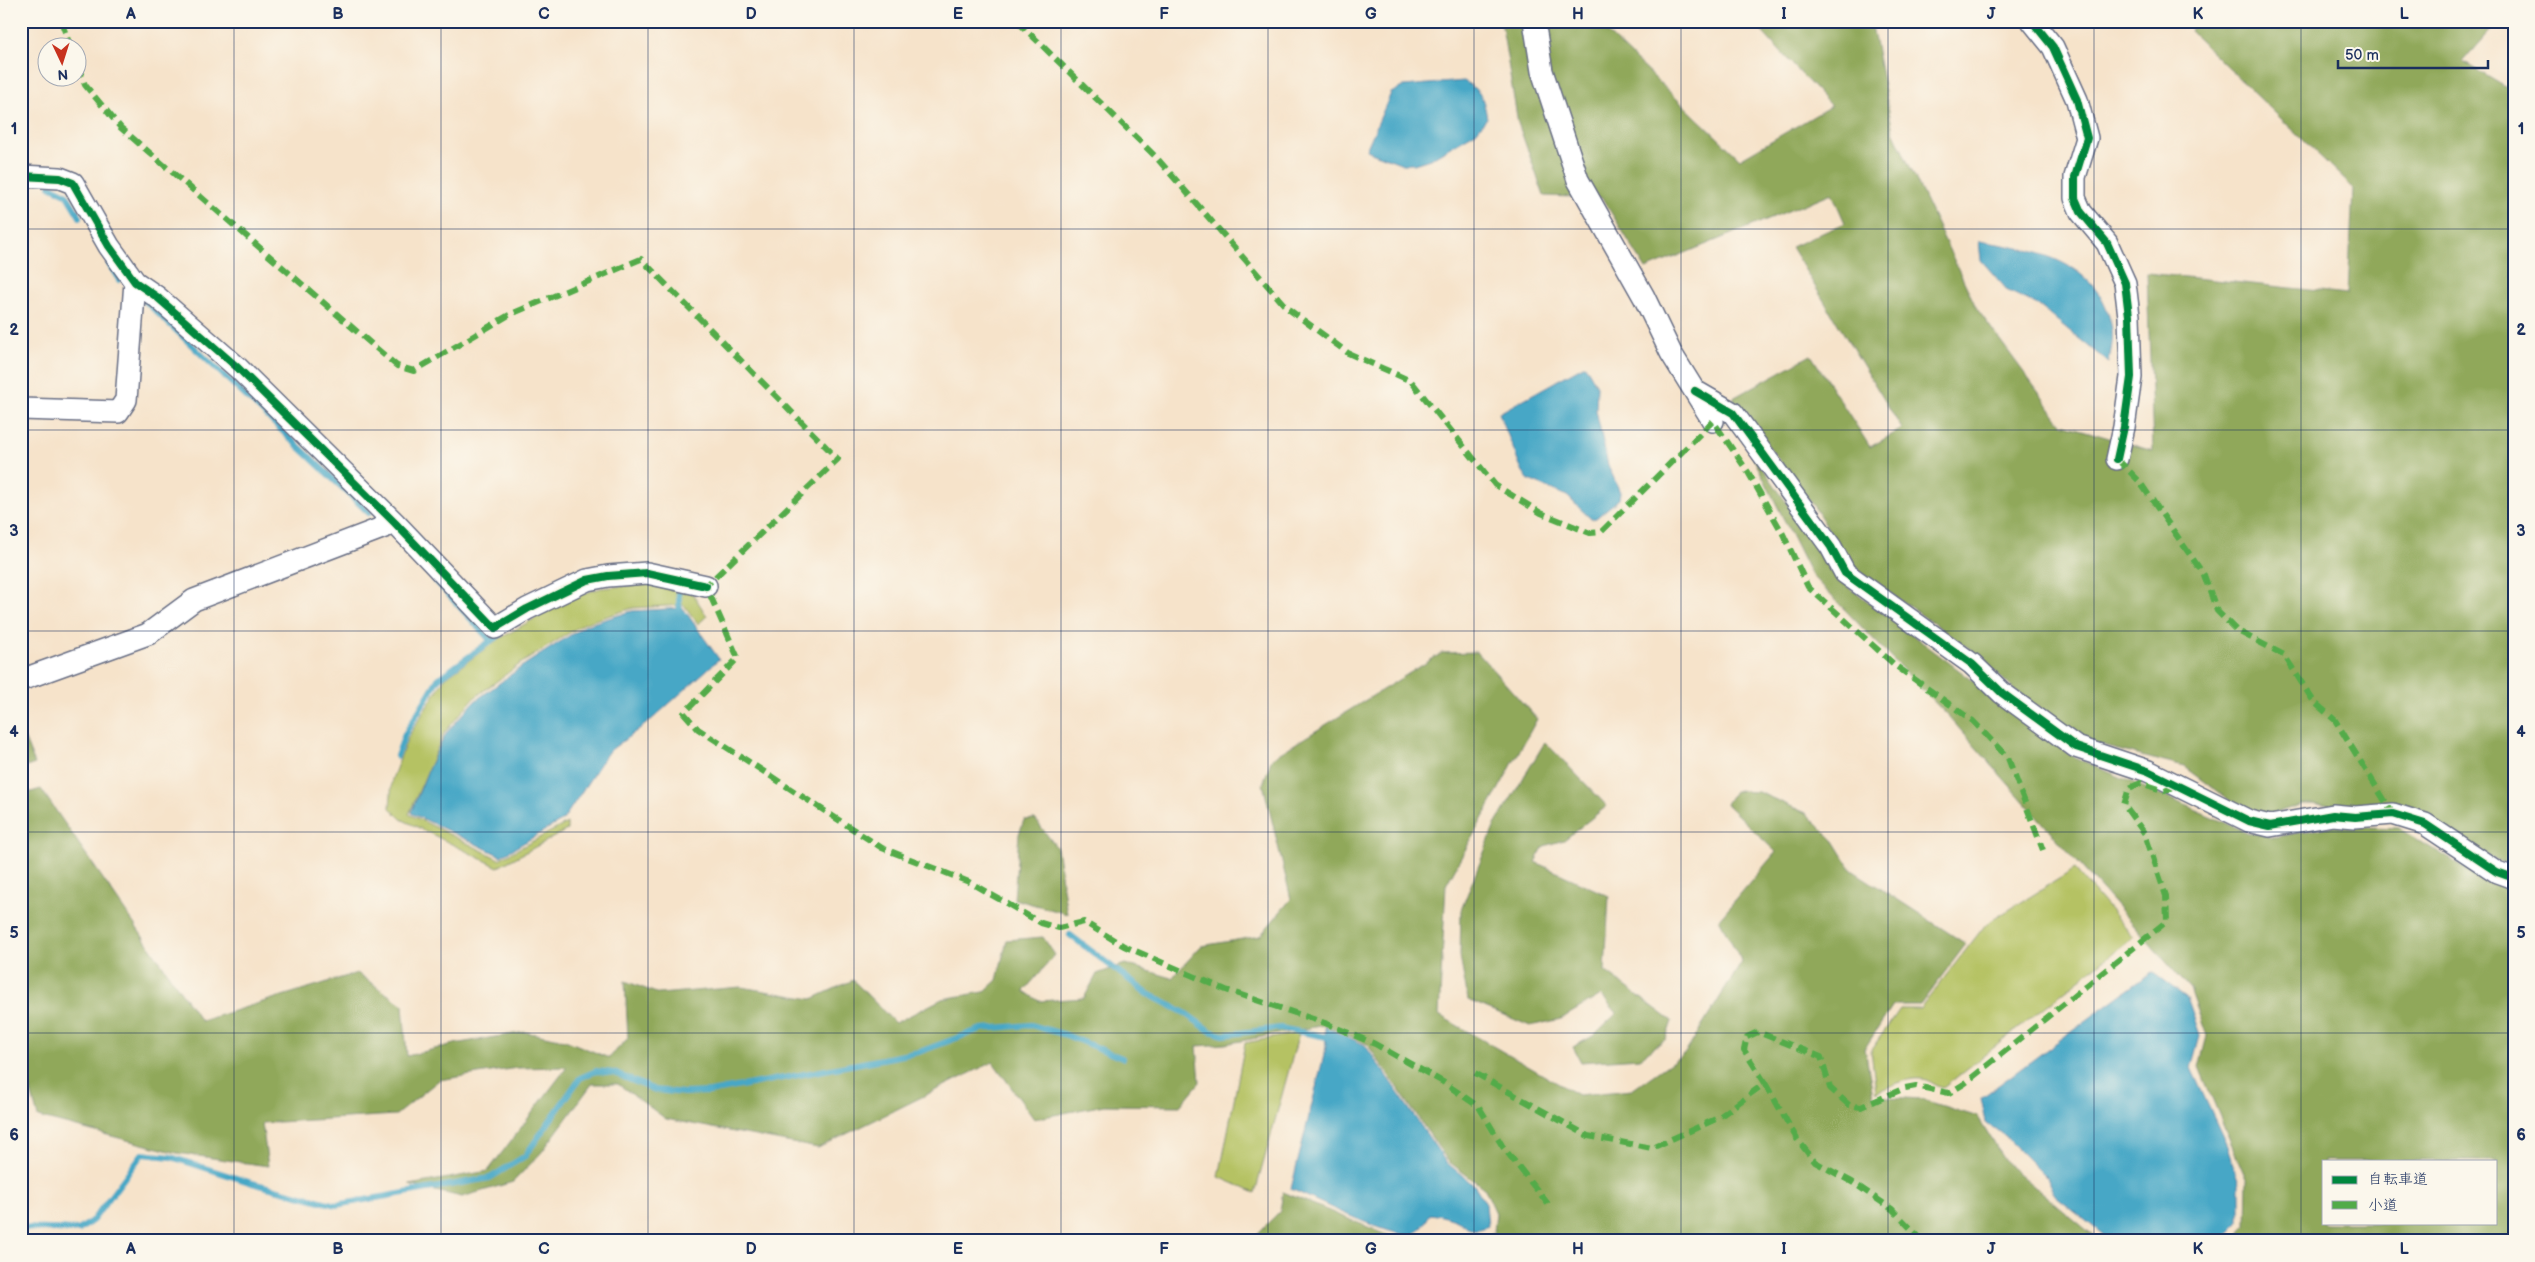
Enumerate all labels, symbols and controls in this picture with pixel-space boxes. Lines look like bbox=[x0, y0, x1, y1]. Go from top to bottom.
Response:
text: A bbox=[125, 5, 136, 24]
text: B bbox=[332, 5, 344, 24]
text: C bbox=[538, 5, 550, 24]
text: D bbox=[745, 5, 757, 24]
text: E bbox=[953, 5, 963, 24]
text: F bbox=[1159, 5, 1169, 24]
text: G bbox=[1365, 5, 1377, 24]
text: H bbox=[1572, 5, 1584, 24]
text: I bbox=[1781, 5, 1787, 24]
text: J bbox=[1987, 5, 1996, 24]
text: K bbox=[2193, 5, 2204, 24]
text: L bbox=[2399, 5, 2409, 24]
north arrow bbox=[38, 38, 88, 88]
scale bar bbox=[2338, 38, 2488, 70]
text: 50 m bbox=[2345, 46, 2379, 65]
text: N bbox=[57, 66, 69, 83]
text: 1 bbox=[11, 120, 17, 139]
text: 1 bbox=[2518, 120, 2524, 139]
text: 2 bbox=[9, 321, 19, 340]
text: 2 bbox=[2516, 321, 2526, 340]
text: 3 bbox=[9, 522, 19, 541]
text: 3 bbox=[2516, 522, 2526, 541]
text: 4 bbox=[9, 723, 19, 742]
text: 4 bbox=[2516, 723, 2526, 742]
text: 5 bbox=[9, 924, 19, 943]
text: 5 bbox=[2516, 924, 2526, 943]
text: 6 bbox=[9, 1126, 19, 1145]
text: 6 bbox=[2516, 1126, 2526, 1145]
legend bbox=[2322, 1160, 2498, 1224]
text: 自転車道 bbox=[2368, 1170, 2428, 1189]
text: 小道 bbox=[2368, 1196, 2398, 1215]
text: A bbox=[125, 1240, 136, 1259]
text: B bbox=[332, 1240, 344, 1259]
text: C bbox=[538, 1240, 550, 1259]
text: D bbox=[745, 1240, 757, 1259]
text: E bbox=[953, 1240, 963, 1259]
text: F bbox=[1159, 1240, 1169, 1259]
text: G bbox=[1365, 1240, 1377, 1259]
text: H bbox=[1572, 1240, 1584, 1259]
text: I bbox=[1781, 1240, 1787, 1259]
text: J bbox=[1987, 1240, 1996, 1259]
text: K bbox=[2193, 1240, 2204, 1259]
text: L bbox=[2399, 1240, 2409, 1259]

